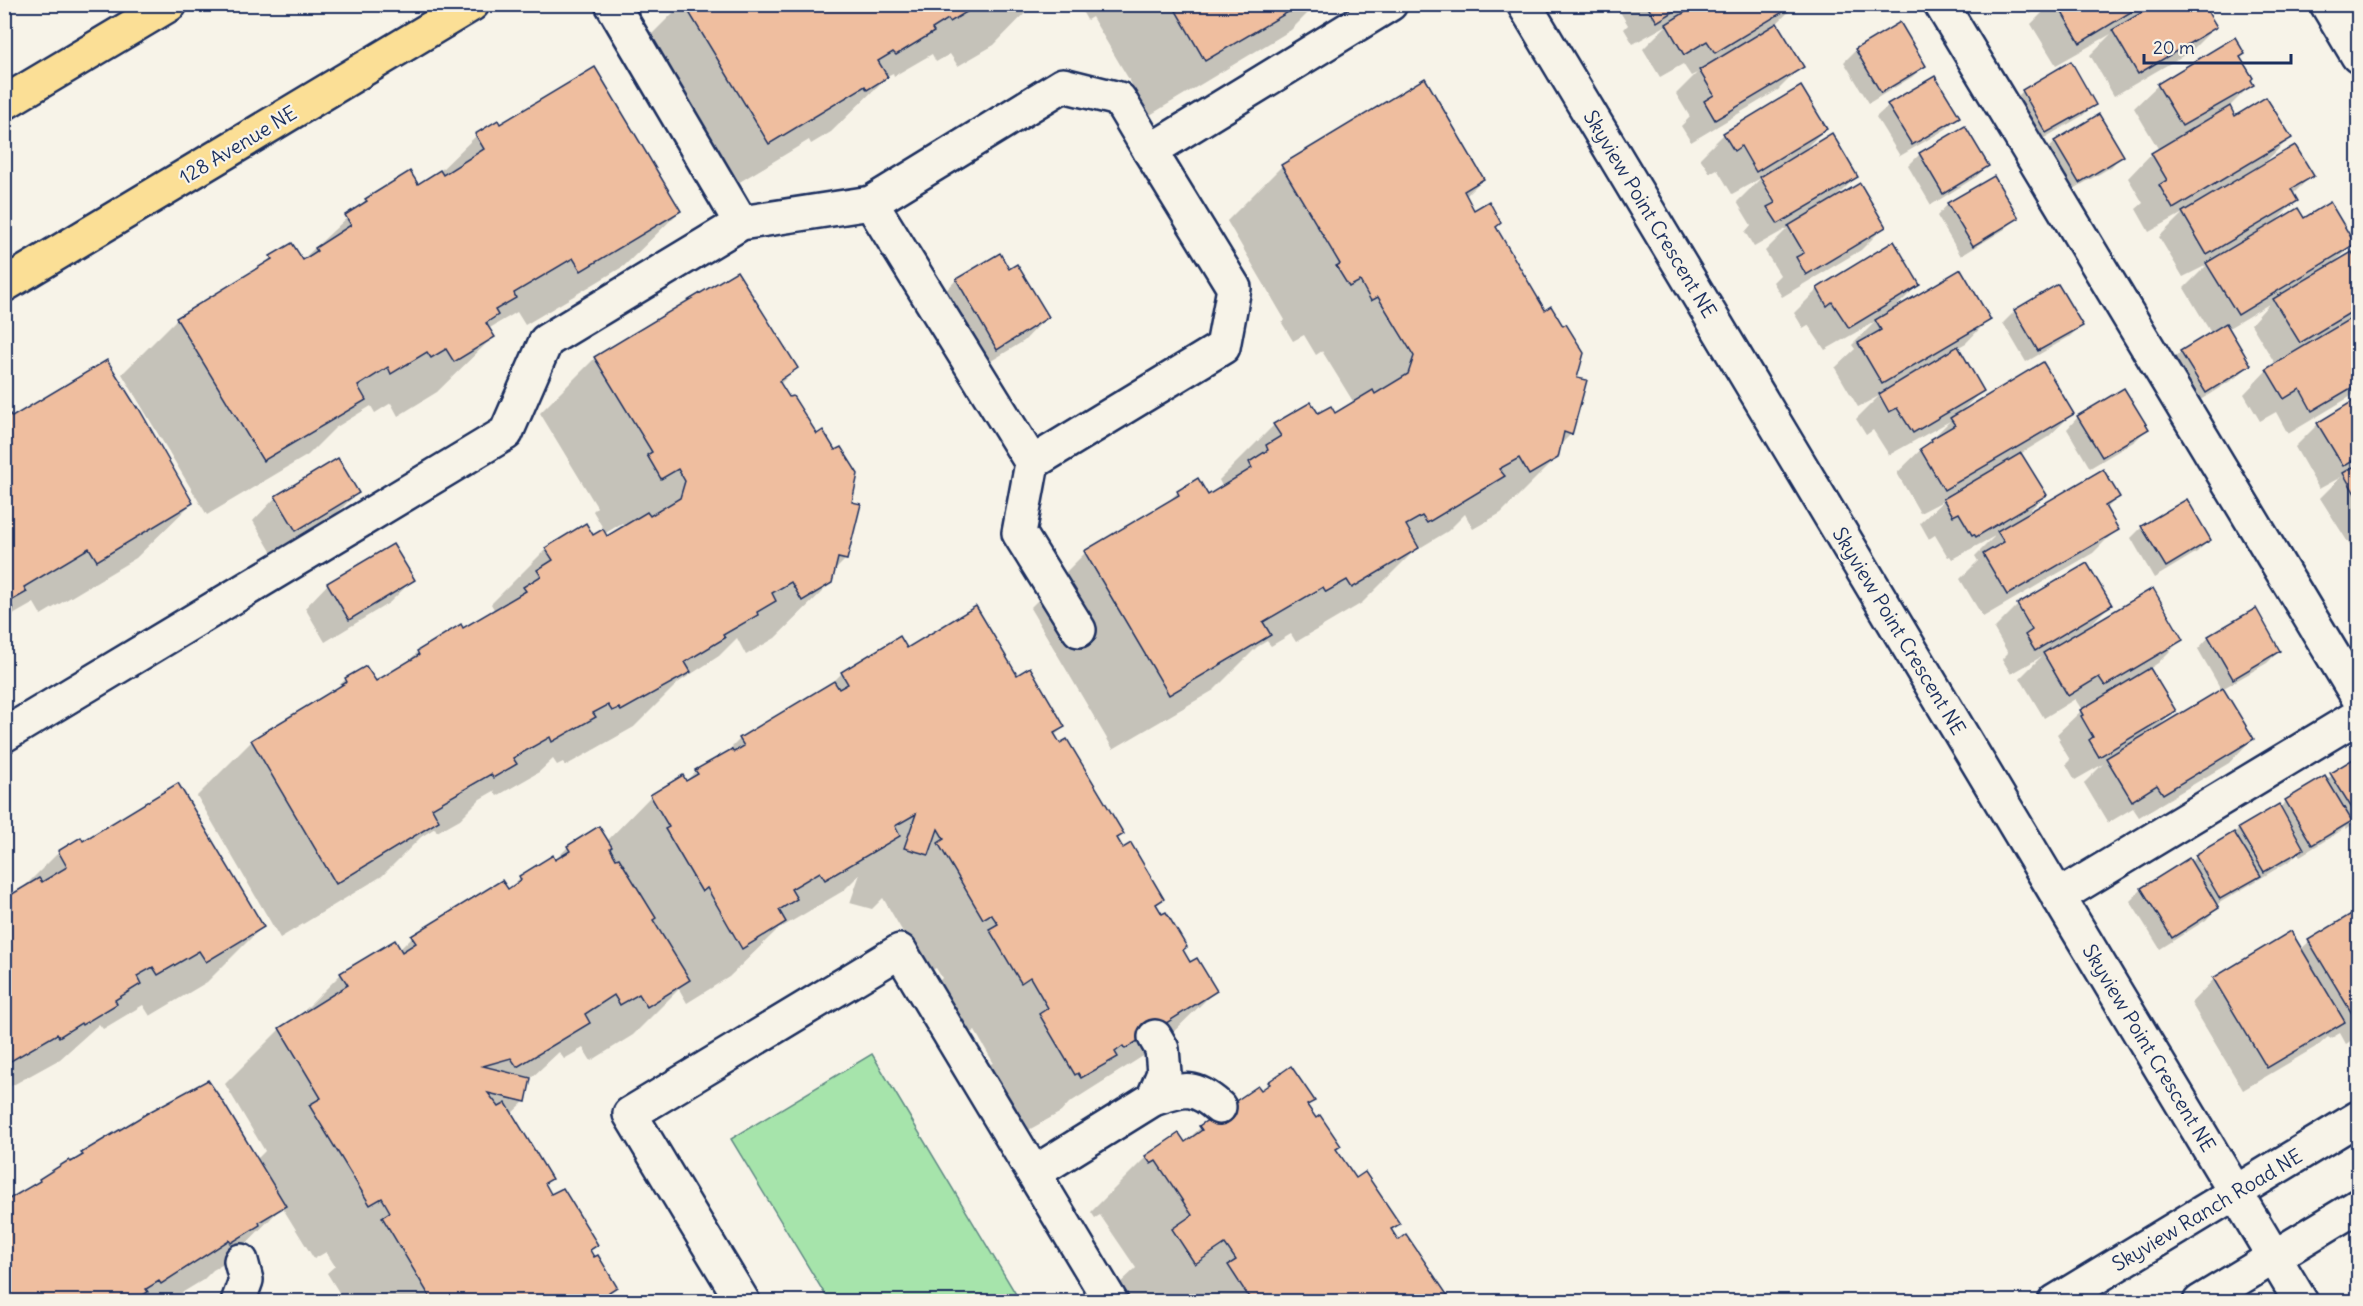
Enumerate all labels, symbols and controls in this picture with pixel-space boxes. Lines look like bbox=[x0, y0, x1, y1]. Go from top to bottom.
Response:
scale bar bbox=[2144, 27, 2291, 65]
text: 20 m bbox=[2153, 36, 2195, 59]
street label: 128 Avenue NE bbox=[174, 100, 301, 189]
street label: Skyview Point Crescent NE bbox=[1578, 105, 1722, 322]
street label: Skyview Point Crescent NE bbox=[1827, 522, 1971, 739]
street label: Skyview Point Crescent NE bbox=[2077, 939, 2221, 1156]
street label: Skyview Ranch Road NE bbox=[2107, 1143, 2306, 1276]

